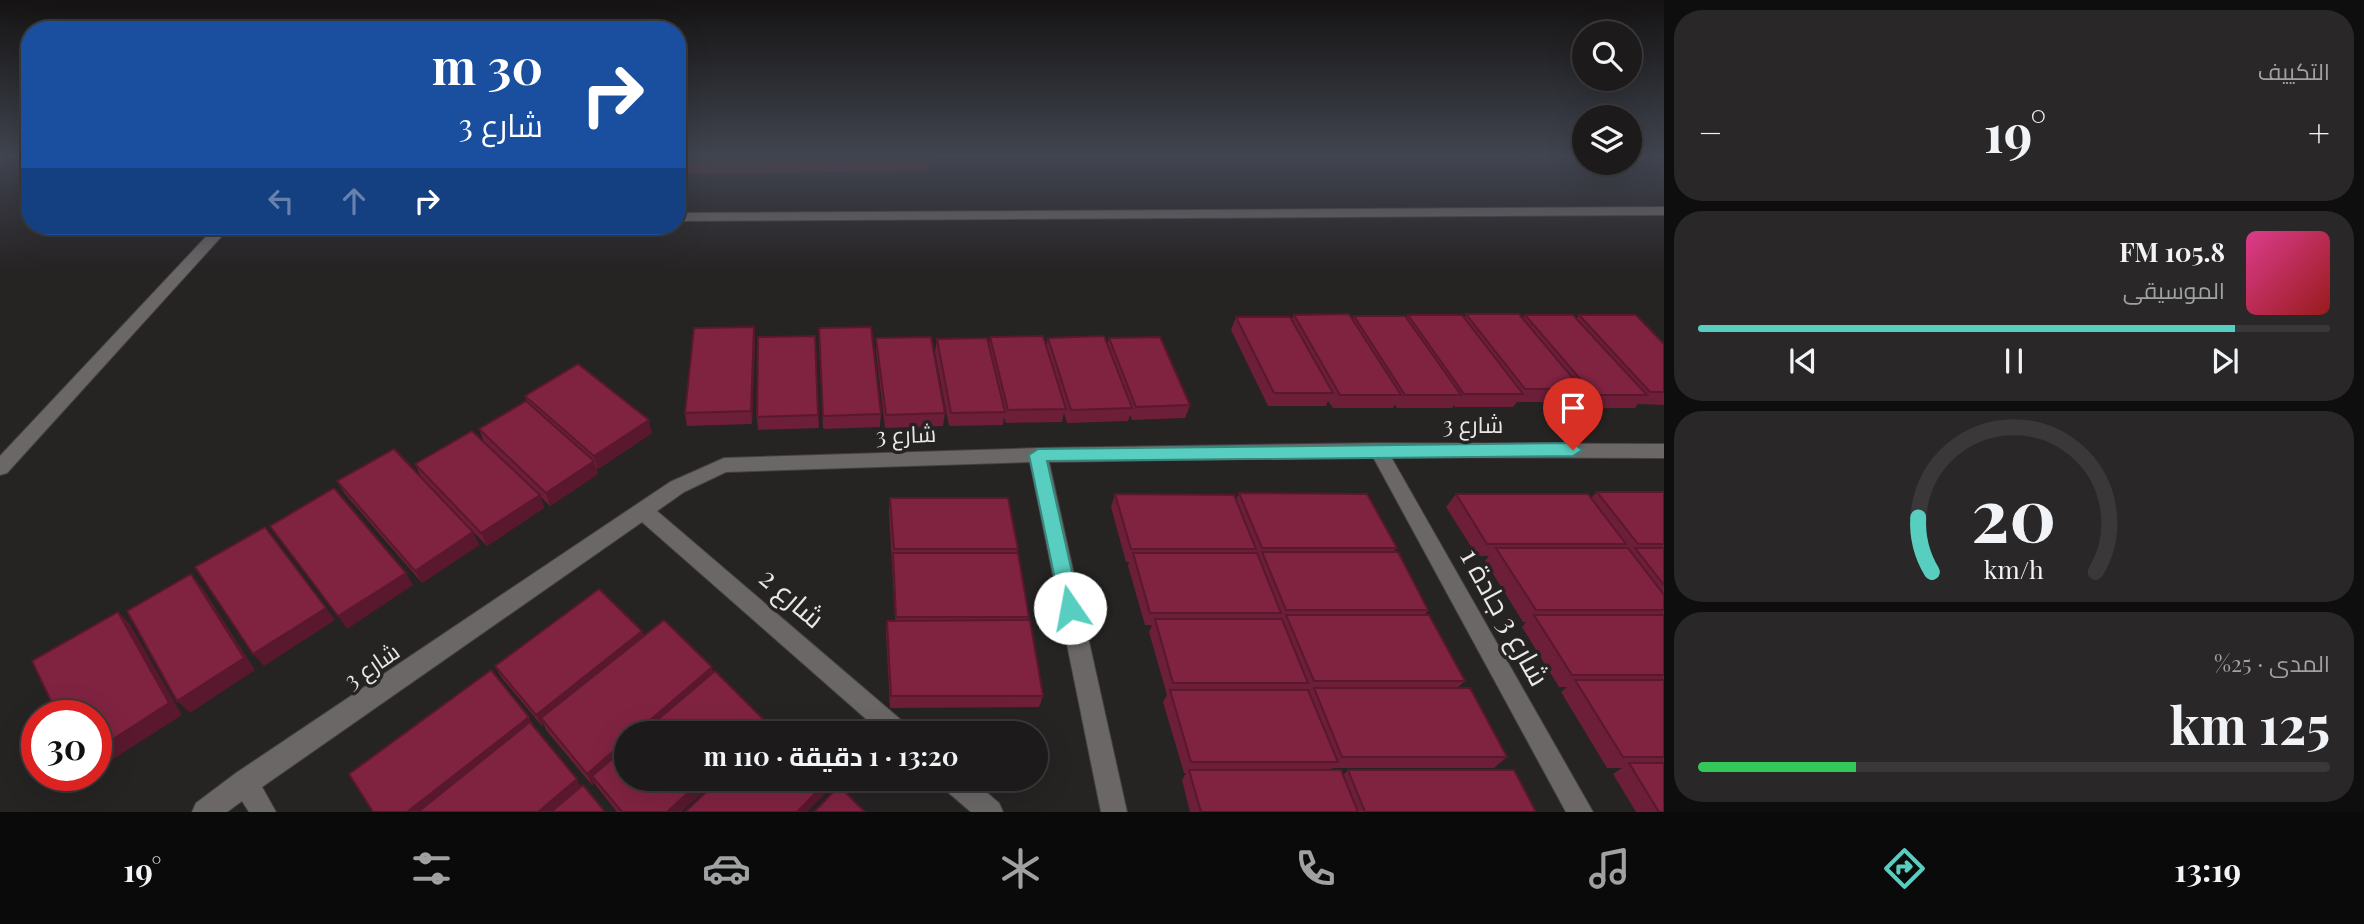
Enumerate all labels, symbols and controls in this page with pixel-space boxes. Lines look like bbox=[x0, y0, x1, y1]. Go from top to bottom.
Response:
map controls bbox=[1572, 21, 1642, 175]
button: search bbox=[1572, 21, 1642, 91]
text: 30 m bbox=[432, 32, 543, 97]
icon: right bbox=[567, 49, 658, 140]
text: التكييف bbox=[2258, 55, 2330, 86]
text: 19° bbox=[1984, 97, 2047, 166]
text: شارع 3 bbox=[459, 102, 543, 145]
button: layers bbox=[1572, 105, 1642, 175]
text: − bbox=[1698, 106, 1723, 157]
text: + bbox=[2308, 106, 2330, 157]
icon: left bbox=[262, 182, 300, 220]
icon: ahead bbox=[335, 182, 373, 220]
icon: right bbox=[408, 182, 446, 220]
text: 105.8 FM bbox=[2119, 234, 2225, 269]
text: الموسيقى bbox=[2123, 274, 2225, 305]
icon: previous bbox=[1784, 342, 1822, 380]
icon: pause bbox=[1995, 342, 2033, 380]
icon: next bbox=[2206, 342, 2244, 380]
pin bbox=[1543, 378, 1603, 450]
icon: arrive bbox=[1554, 389, 1592, 427]
street label: شارع 3 bbox=[1443, 408, 1503, 441]
street label: شارع 3 bbox=[875, 417, 937, 452]
text: 20 bbox=[1971, 464, 2057, 561]
street label: شارع 3 جادة 1 bbox=[1452, 541, 1559, 693]
text: km/h bbox=[1984, 552, 2044, 585]
street label: شارع 2 bbox=[751, 558, 833, 637]
position arrow bbox=[1033, 571, 1107, 645]
street label: شارع 3 bbox=[337, 635, 406, 696]
text: المدى · 25% bbox=[2214, 647, 2330, 678]
text: 125 km bbox=[2169, 689, 2330, 758]
speed limit sign: 30 bbox=[21, 700, 112, 791]
text: 13:20 · 1 دقيقة · 110 m bbox=[704, 738, 958, 773]
icon: filters bbox=[407, 844, 456, 893]
icon: car bbox=[702, 844, 751, 893]
icon: climate bbox=[996, 844, 1045, 893]
icon: phone bbox=[1291, 844, 1340, 893]
icon: music bbox=[1585, 844, 1634, 893]
icon: directions bbox=[1880, 844, 1929, 893]
text: 19° bbox=[123, 847, 162, 890]
text: 13:19 bbox=[2174, 847, 2241, 890]

